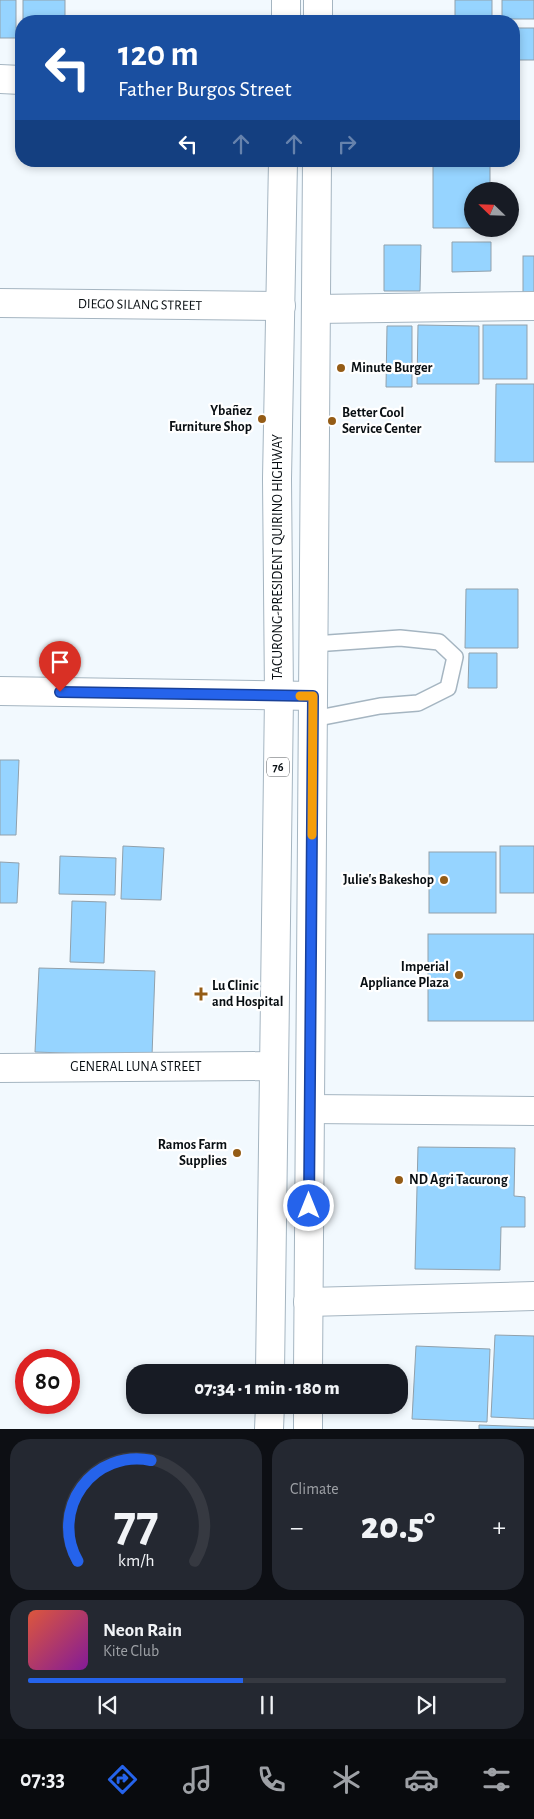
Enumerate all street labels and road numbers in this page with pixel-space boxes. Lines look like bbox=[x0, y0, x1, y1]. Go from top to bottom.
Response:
street label: DIEGO SILANG STREET bbox=[78, 297, 203, 313]
street label: TACURONG-PRESIDENT QUIRINO HIGHWAY bbox=[271, 433, 285, 680]
road number: 76 bbox=[267, 758, 289, 776]
street label: GENERAL LUNA STREET bbox=[70, 1060, 202, 1074]

